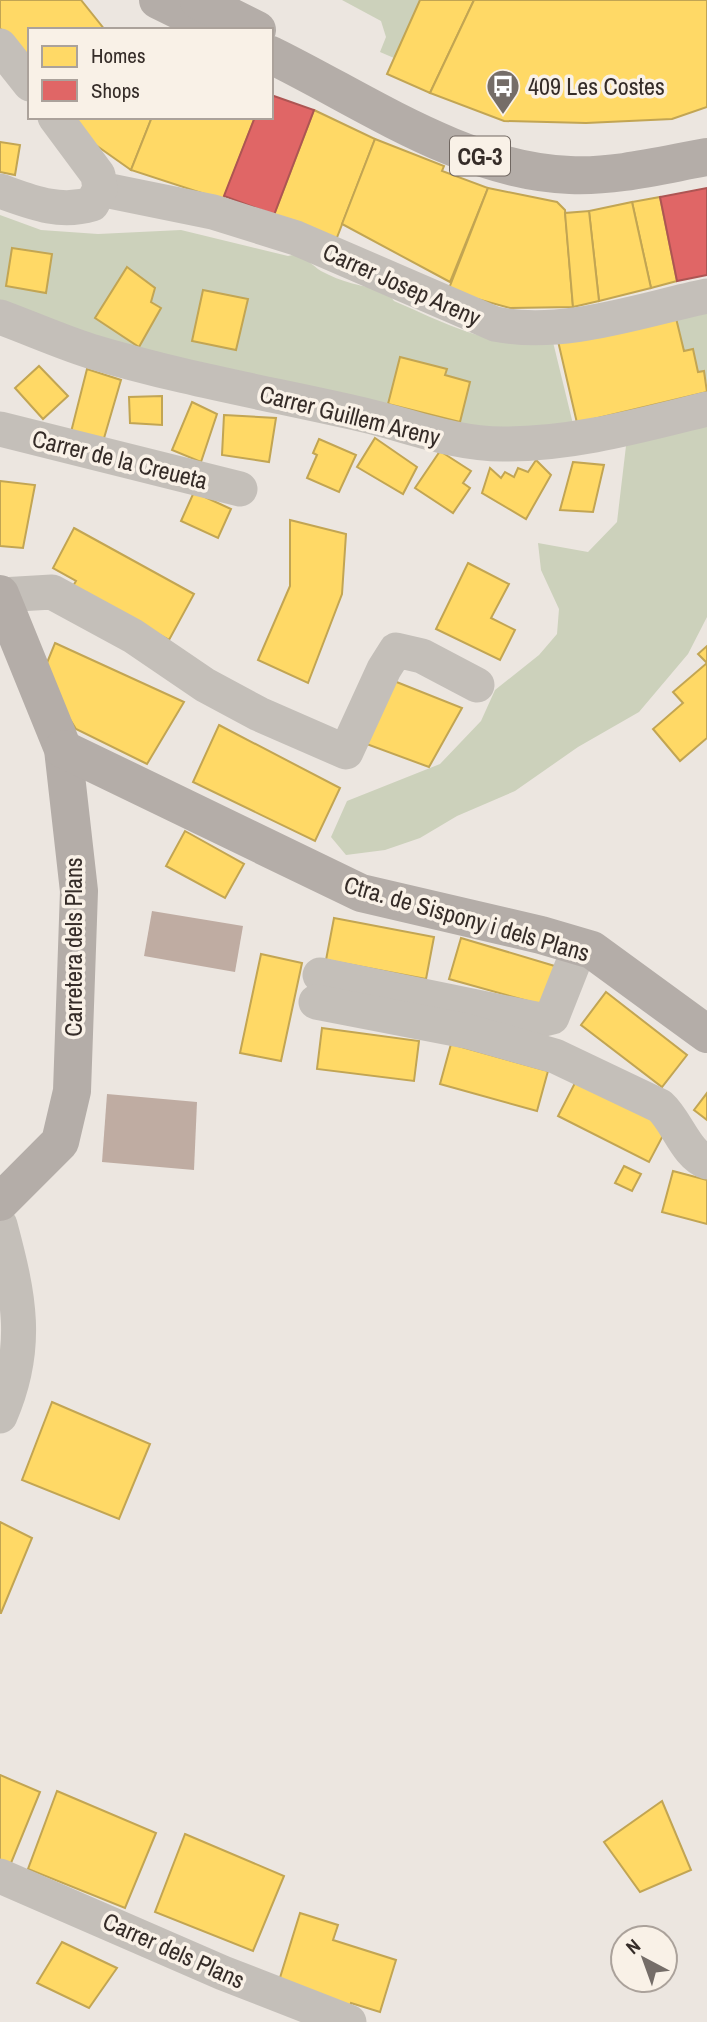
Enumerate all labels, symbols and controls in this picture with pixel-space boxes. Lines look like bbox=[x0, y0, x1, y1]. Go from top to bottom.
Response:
legend bbox=[28, 28, 273, 119]
text: Homes bbox=[91, 41, 146, 70]
bus stop icon: 409 Les Costes bbox=[484, 67, 522, 116]
place label: 409 Les Costes bbox=[528, 70, 665, 102]
text: Shops bbox=[91, 76, 140, 105]
road number: CG-3 bbox=[450, 136, 510, 176]
street label: Carrer Josep Areny bbox=[318, 235, 486, 333]
street label: Carrer Guillem Areny bbox=[256, 377, 444, 453]
street label: Carrer de la Creueta bbox=[29, 422, 211, 496]
street label: Carretera dels Plans bbox=[57, 857, 89, 1037]
street label: Ctra. de Sispony i dels Plans bbox=[341, 868, 593, 968]
street label: Carrer dels Plans bbox=[98, 1904, 250, 1996]
north arrow bbox=[609, 1924, 679, 1994]
text: N bbox=[620, 1933, 646, 1960]

